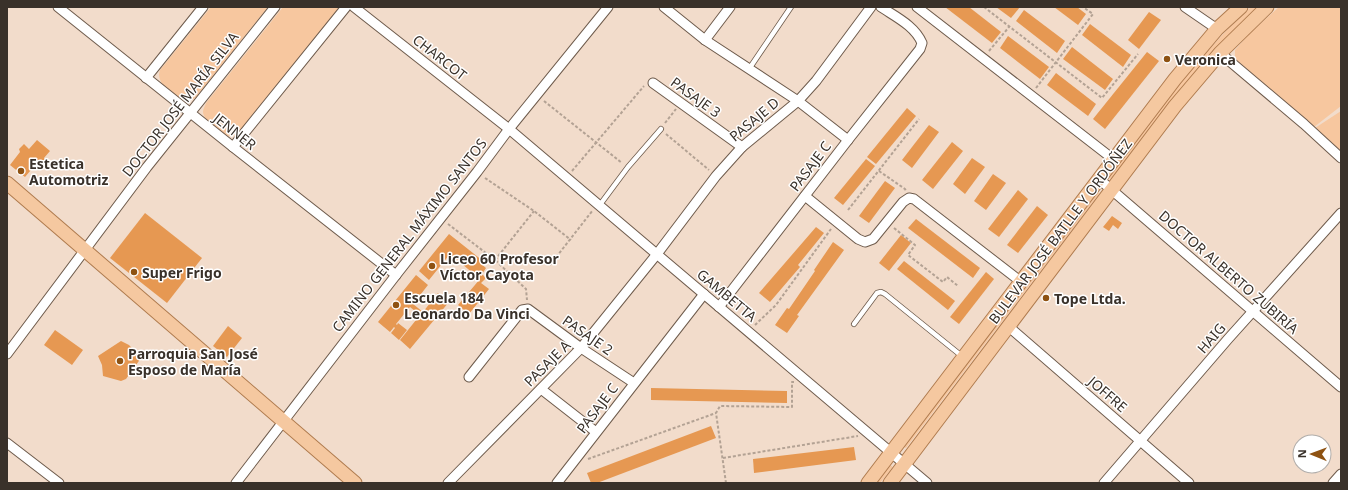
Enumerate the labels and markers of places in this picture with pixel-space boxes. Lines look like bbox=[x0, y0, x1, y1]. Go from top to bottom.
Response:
place label: Veronica bbox=[1175, 50, 1236, 69]
marker: Veronica bbox=[1162, 54, 1172, 64]
place label: Estetica Automotriz bbox=[29, 154, 109, 189]
marker: Estetica Automotriz bbox=[16, 166, 26, 176]
place label: Liceo 60 Profesor Víctor Cayota bbox=[440, 249, 560, 284]
marker: Liceo 60 Profesor Víctor Cayota bbox=[427, 261, 437, 271]
place label: Super Frigo bbox=[142, 263, 222, 282]
marker: Super Frigo bbox=[129, 267, 139, 277]
place label: Escuela 184 Leonardo Da Vinci bbox=[404, 288, 530, 323]
place label: Tope Ltda. bbox=[1054, 289, 1126, 308]
marker: Tope Ltda. bbox=[1041, 293, 1051, 303]
marker: Escuela 184 Leonardo Da Vinci bbox=[391, 300, 401, 310]
place label: Parroquia San José Esposo de María bbox=[128, 344, 258, 379]
marker: Parroquia San José Esposo de María bbox=[115, 356, 125, 366]

